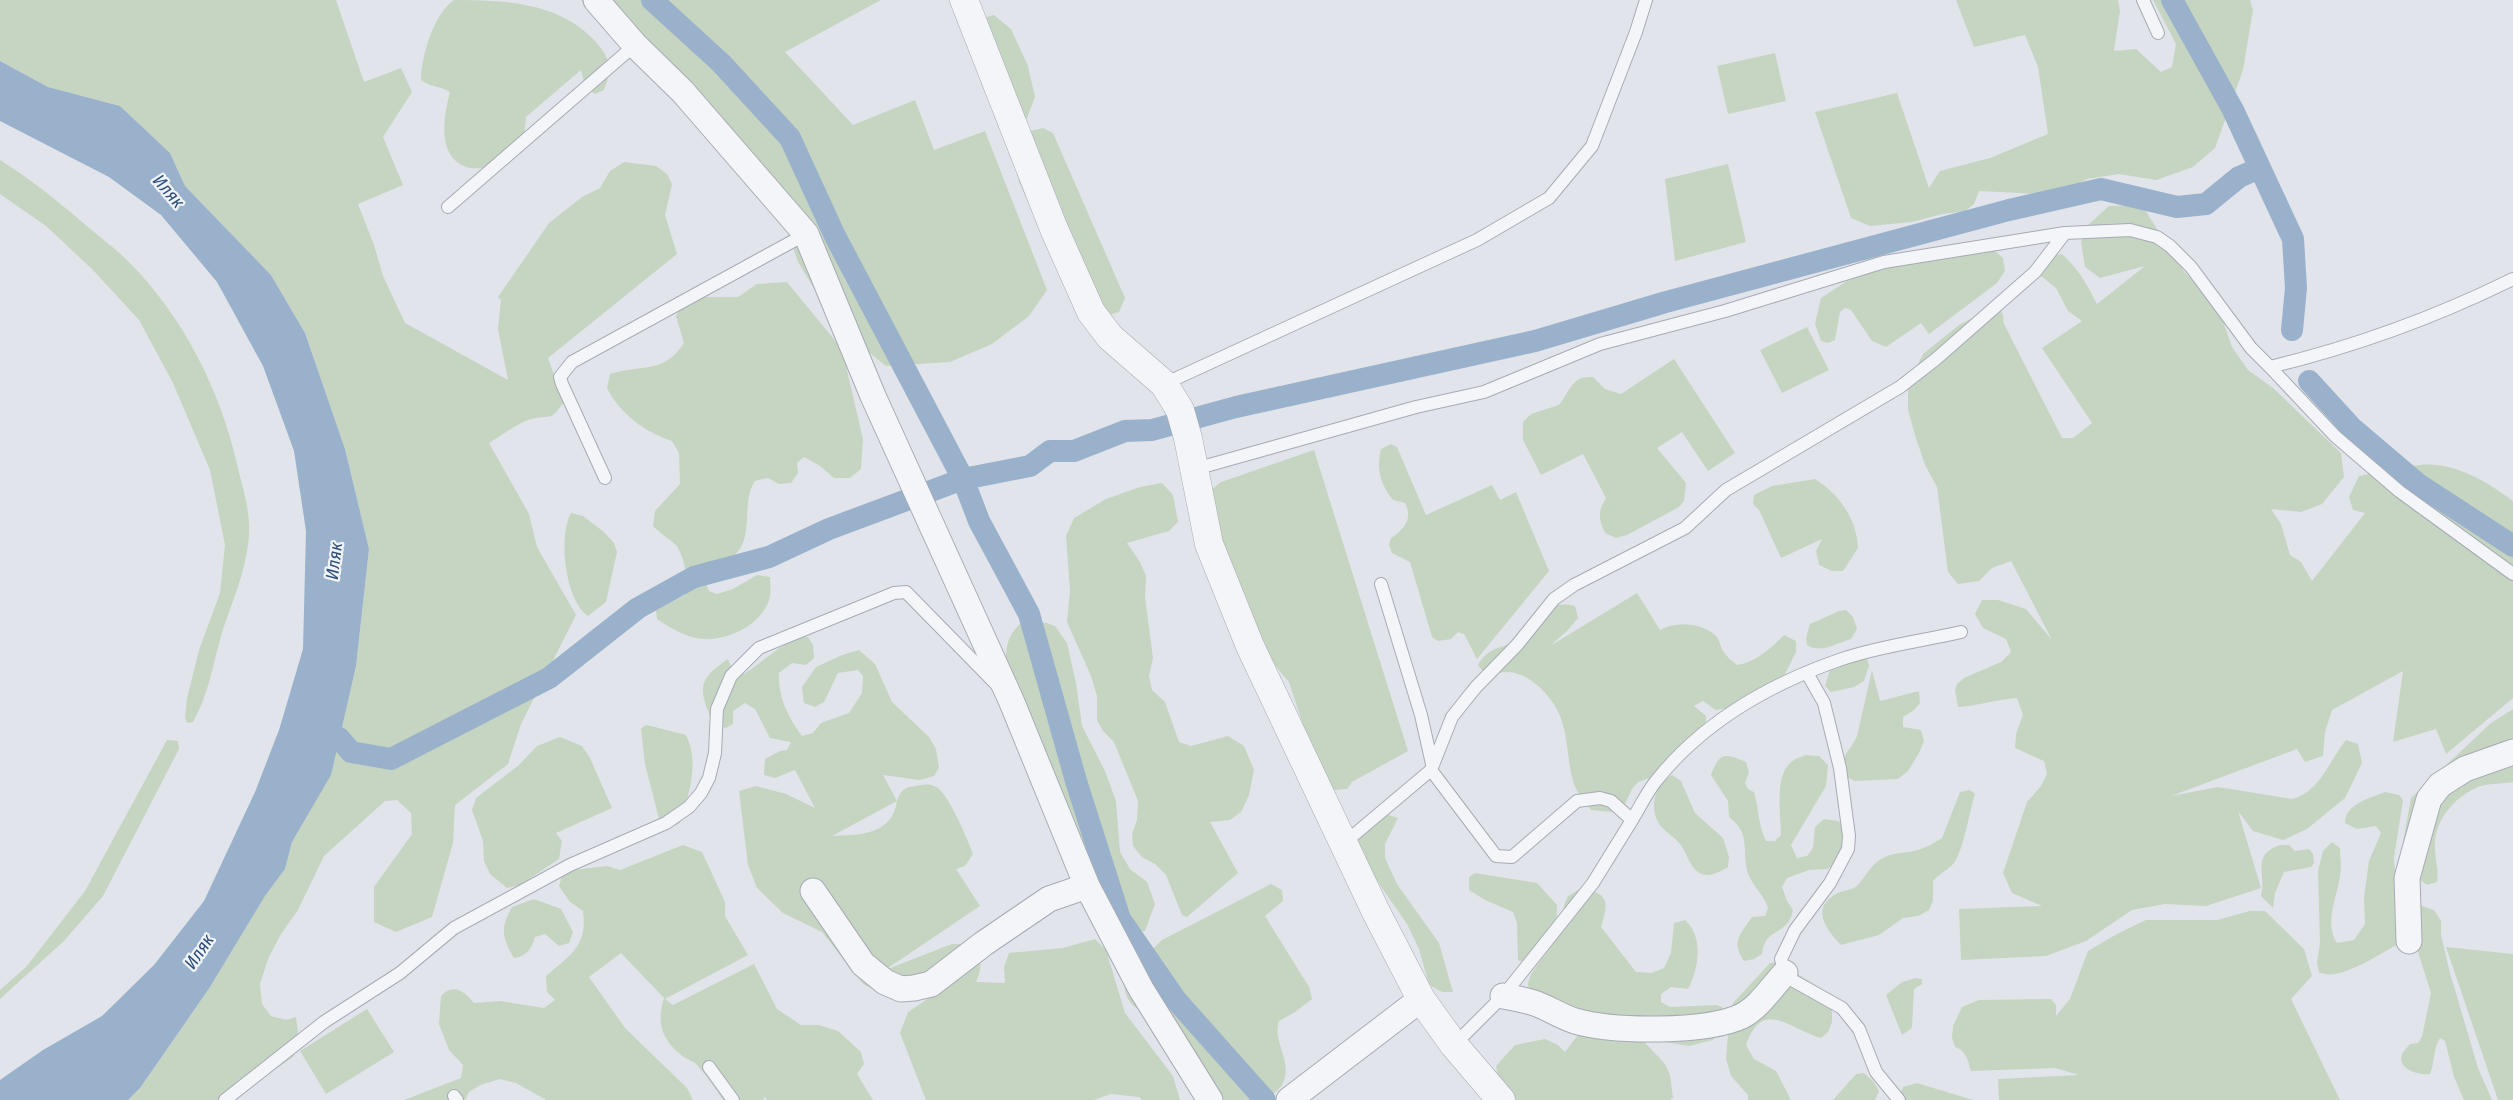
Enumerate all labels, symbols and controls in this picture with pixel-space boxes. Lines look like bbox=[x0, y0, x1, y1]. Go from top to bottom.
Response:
water label: Иляк bbox=[147, 171, 189, 213]
water label: Иляк bbox=[322, 541, 348, 581]
water label: Иляк bbox=[180, 930, 220, 974]

